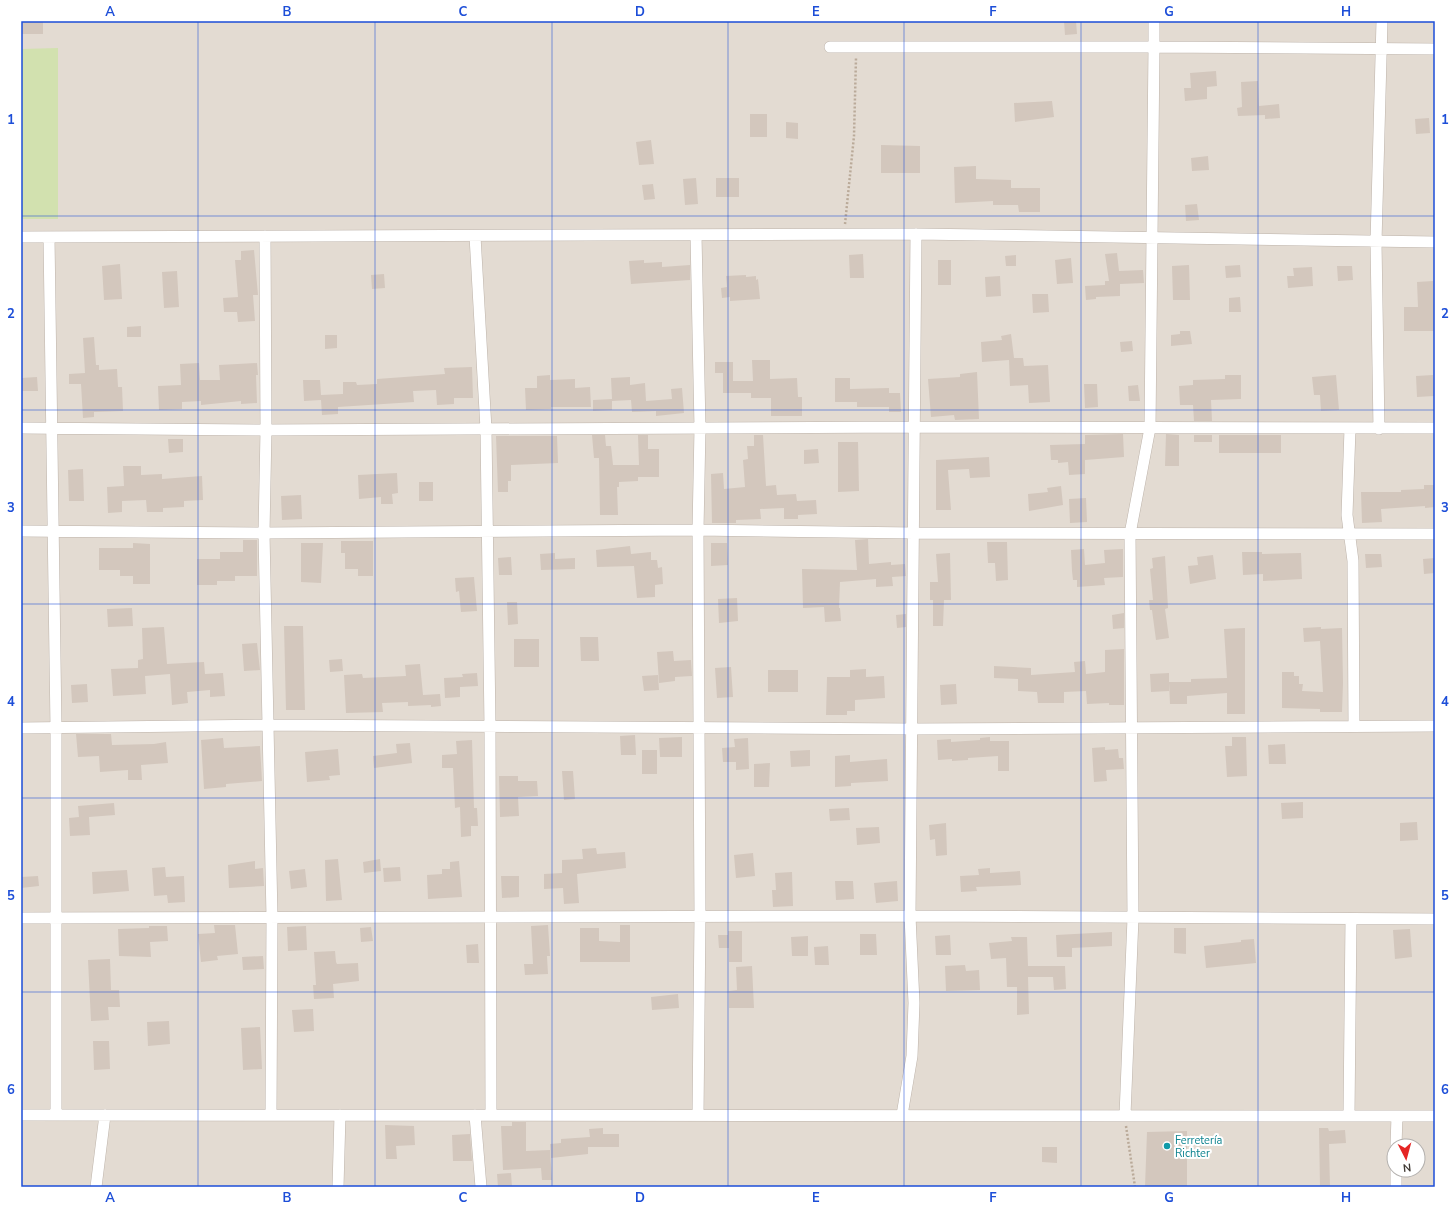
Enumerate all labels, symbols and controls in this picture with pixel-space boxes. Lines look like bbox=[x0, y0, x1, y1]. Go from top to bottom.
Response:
text: A bbox=[105, 3, 115, 21]
text: B bbox=[283, 3, 292, 21]
text: C bbox=[459, 3, 468, 21]
text: D bbox=[635, 3, 645, 21]
text: E bbox=[812, 3, 820, 21]
text: F bbox=[989, 3, 997, 21]
text: G bbox=[1164, 3, 1174, 21]
text: H bbox=[1341, 3, 1351, 21]
text: 1 bbox=[7, 111, 15, 129]
text: 1 bbox=[1441, 111, 1449, 129]
text: 2 bbox=[7, 305, 15, 323]
text: 2 bbox=[1441, 305, 1449, 323]
text: 3 bbox=[7, 499, 15, 517]
text: 3 bbox=[1441, 499, 1449, 517]
text: 4 bbox=[7, 693, 15, 711]
text: 4 bbox=[1441, 693, 1449, 711]
text: 5 bbox=[7, 887, 15, 905]
text: 5 bbox=[1441, 887, 1449, 905]
text: 6 bbox=[7, 1081, 15, 1099]
text: 6 bbox=[1441, 1081, 1449, 1099]
place label: Ferretería Richter bbox=[1175, 1133, 1222, 1161]
north arrow bbox=[1386, 1138, 1426, 1178]
marker: Ferretería Richter bbox=[1162, 1141, 1172, 1151]
text: N bbox=[1402, 1160, 1412, 1175]
text: A bbox=[105, 1189, 115, 1207]
text: B bbox=[283, 1189, 292, 1207]
text: C bbox=[459, 1189, 468, 1207]
text: D bbox=[635, 1189, 645, 1207]
text: E bbox=[812, 1189, 820, 1207]
text: F bbox=[989, 1189, 997, 1207]
text: G bbox=[1164, 1189, 1174, 1207]
text: H bbox=[1341, 1189, 1351, 1207]

